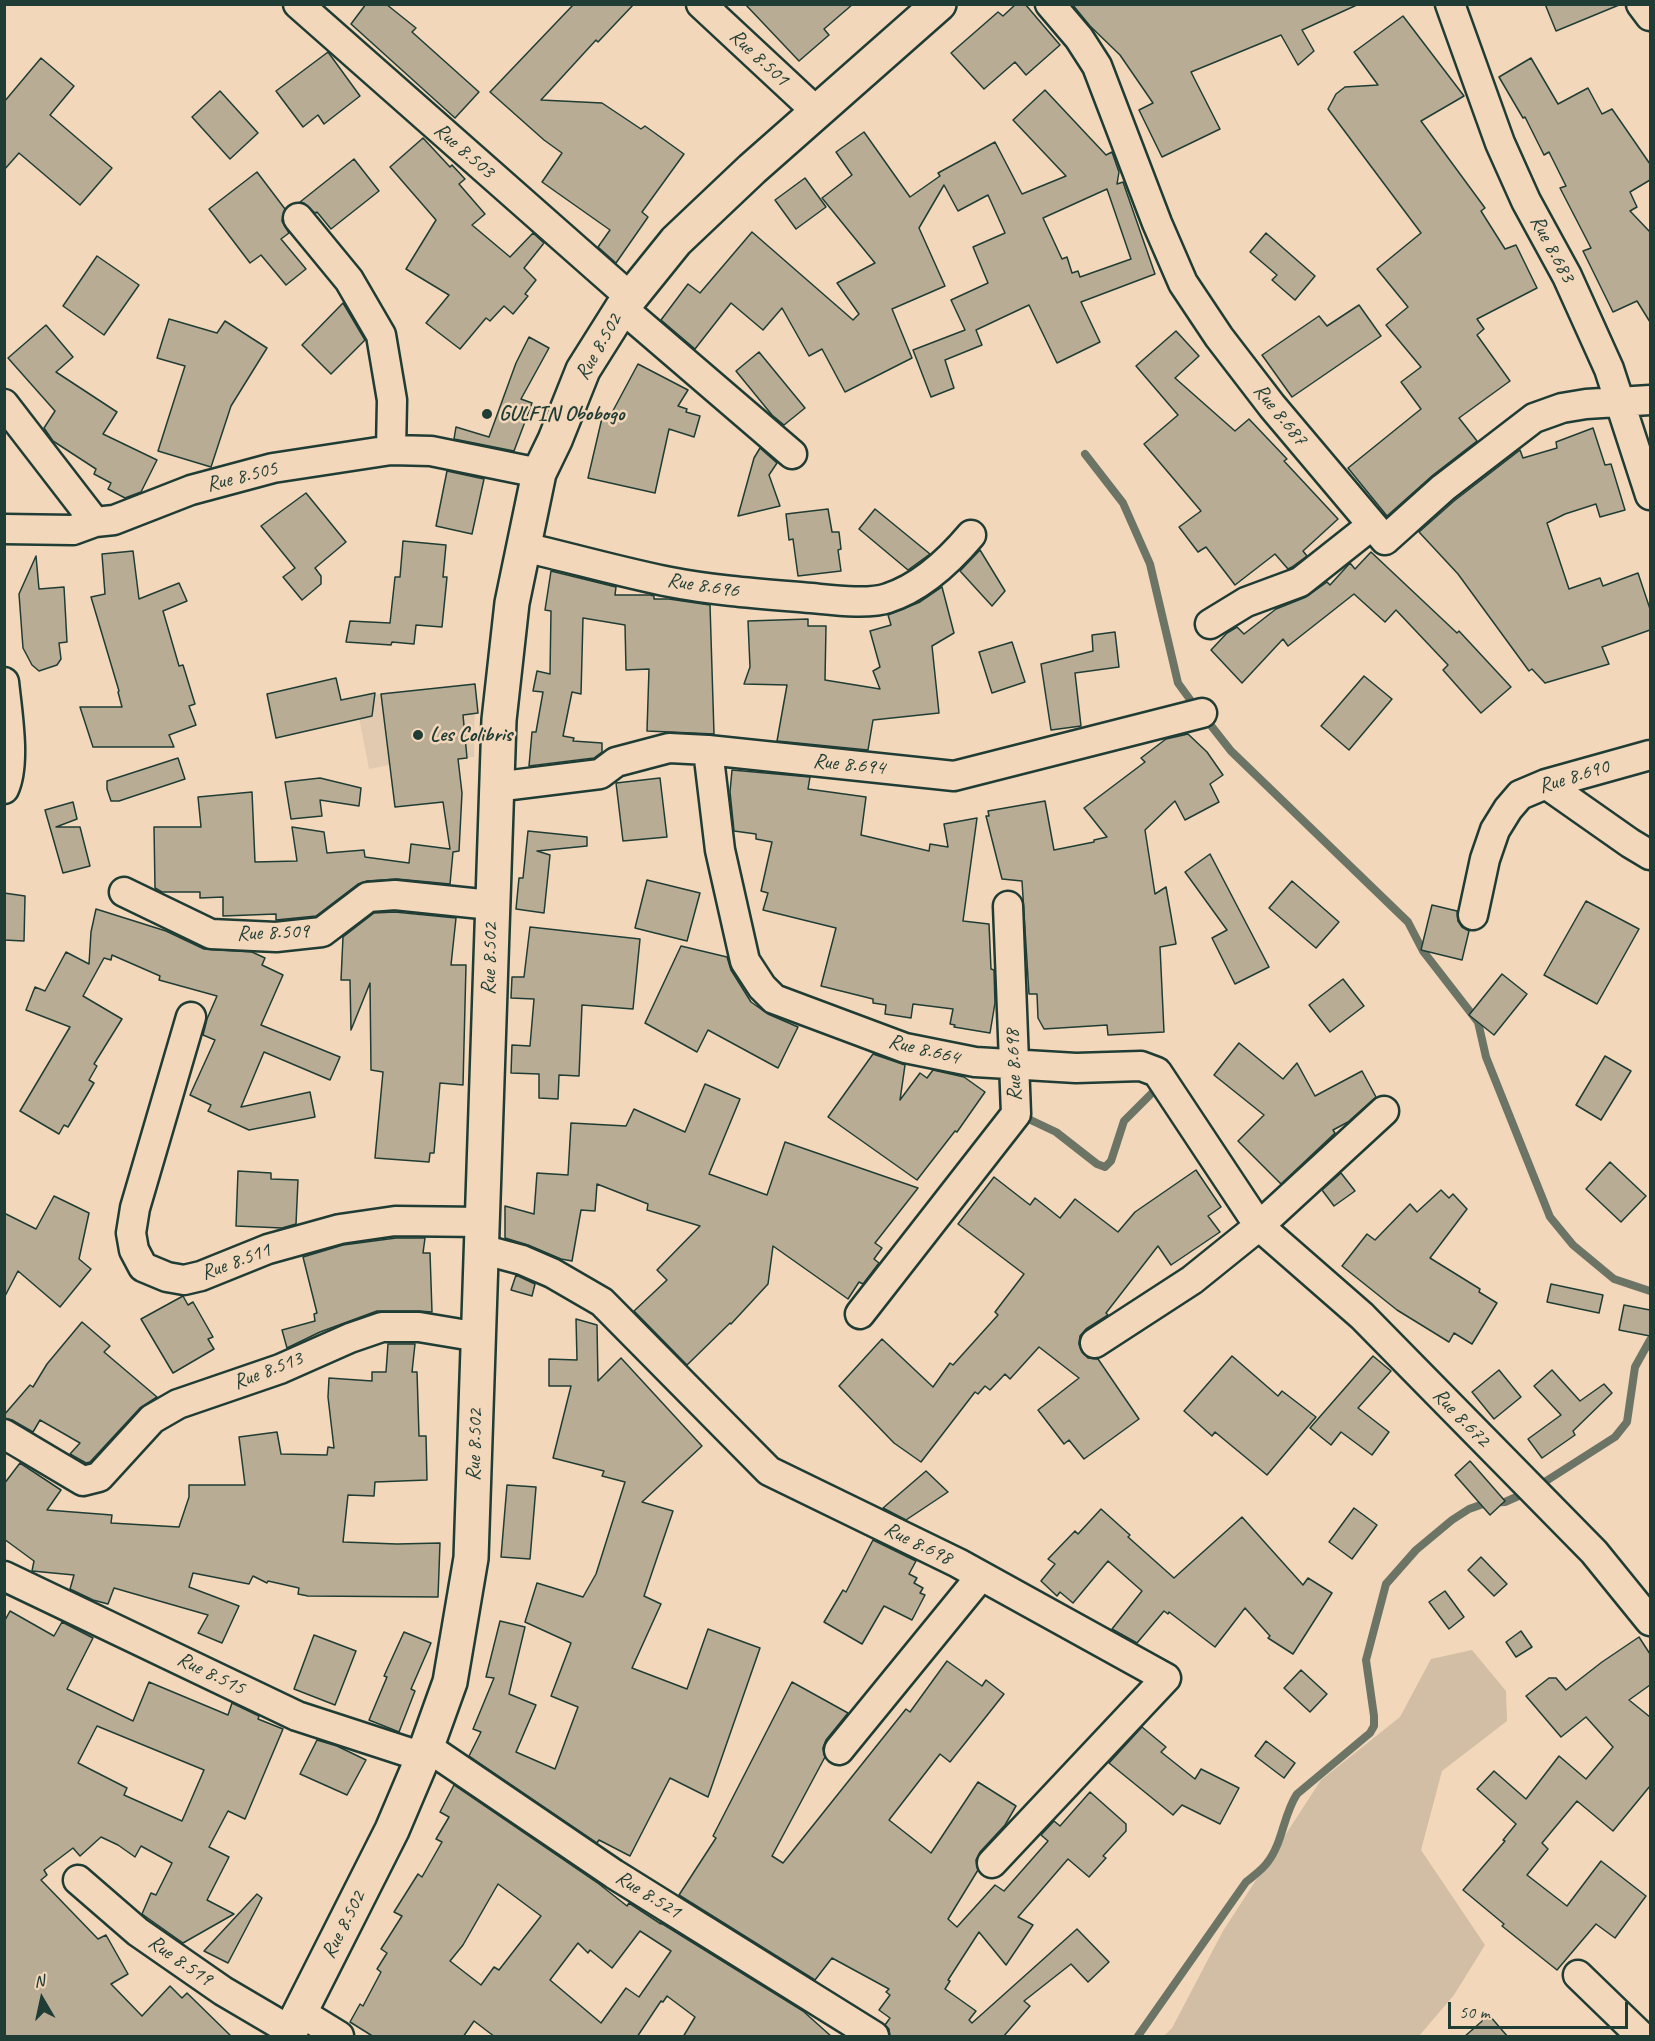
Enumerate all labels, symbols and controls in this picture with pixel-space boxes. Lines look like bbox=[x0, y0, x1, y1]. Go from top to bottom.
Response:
street label: Rue 8.501 bbox=[724, 24, 794, 92]
street label: Rue 8.503 bbox=[428, 118, 500, 184]
street label: Rue 8.683 bbox=[1524, 211, 1580, 287]
street label: Rue 8.502 bbox=[570, 309, 628, 385]
street label: Rue 8.687 bbox=[1247, 379, 1313, 451]
place label: GULFIN Obobogo bbox=[499, 401, 624, 427]
marker: GULFIN Obobogo bbox=[480, 407, 494, 421]
street label: Rue 8.505 bbox=[204, 456, 280, 498]
street label: Rue 8.696 bbox=[665, 568, 741, 604]
place label: Les Colibris bbox=[430, 722, 512, 748]
marker: Les Colibris bbox=[411, 728, 425, 742]
street label: Rue 8.694 bbox=[812, 749, 886, 781]
street label: Rue 8.690 bbox=[1536, 754, 1612, 800]
street label: Rue 8.509 bbox=[236, 919, 310, 947]
street label: Rue 8.502 bbox=[476, 922, 504, 996]
street label: Rue 8.698 bbox=[1000, 1028, 1028, 1102]
street label: Rue 8.664 bbox=[886, 1029, 962, 1071]
street label: Rue 8.511 bbox=[198, 1238, 274, 1286]
street label: Rue 8.513 bbox=[230, 1346, 306, 1396]
street label: Rue 8.672 bbox=[1427, 1383, 1495, 1453]
street label: Rue 8.502 bbox=[461, 1408, 489, 1482]
street label: Rue 8.698 bbox=[880, 1517, 956, 1571]
street label: Rue 8.515 bbox=[173, 1647, 249, 1701]
street label: Rue 8.521 bbox=[611, 1865, 685, 1925]
street label: Rue 8.502 bbox=[316, 1887, 372, 1963]
street label: Rue 8.519 bbox=[143, 1930, 217, 1992]
north arrow bbox=[12, 1969, 72, 2029]
text: N bbox=[33, 1971, 46, 1992]
scale bar bbox=[1451, 1990, 1631, 2028]
text: 50 m bbox=[1459, 2001, 1490, 2023]

